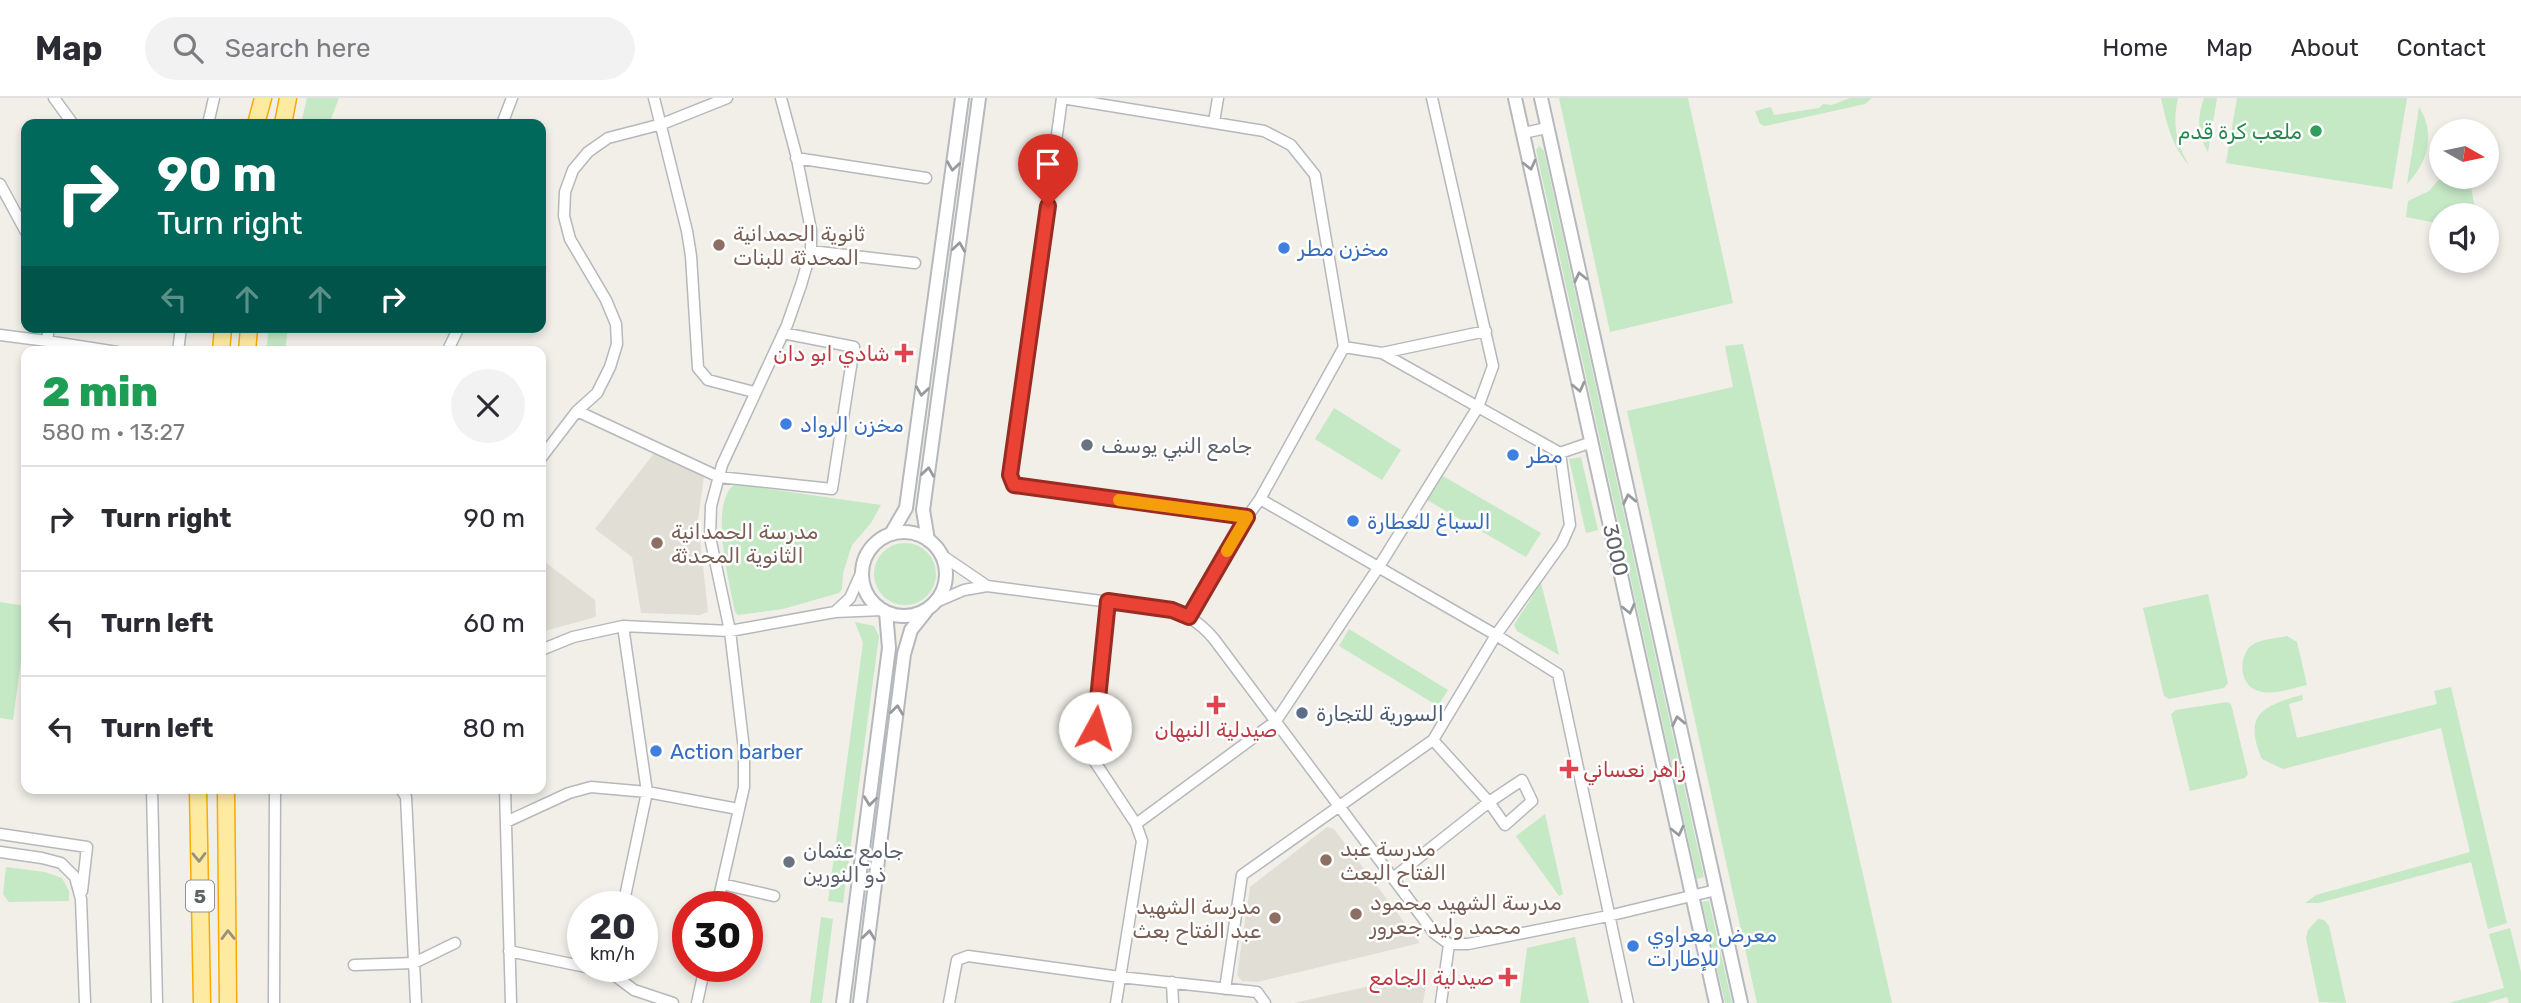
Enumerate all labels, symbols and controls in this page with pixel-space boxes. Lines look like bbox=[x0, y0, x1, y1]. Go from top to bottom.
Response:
search box bbox=[145, 17, 635, 80]
text: Map bbox=[35, 29, 103, 68]
icon: search bbox=[169, 29, 207, 67]
text: Search here bbox=[225, 33, 370, 64]
text: Home bbox=[2102, 34, 2168, 62]
text: Map bbox=[2206, 34, 2253, 62]
text: About bbox=[2291, 34, 2359, 62]
text: Contact bbox=[2397, 34, 2486, 62]
place label: ملعب كرة قدم bbox=[2178, 119, 2302, 145]
north arrow bbox=[2429, 119, 2499, 189]
map controls bbox=[2429, 119, 2499, 273]
marker: ملعب كرة قدم bbox=[2308, 123, 2324, 139]
pin bbox=[1018, 134, 1078, 206]
text: 90 m bbox=[157, 145, 277, 203]
icon: arrive bbox=[1029, 145, 1067, 183]
icon: right bbox=[42, 147, 133, 238]
one-way arrow bbox=[1522, 159, 1536, 171]
one-way arrow bbox=[946, 160, 961, 171]
button: sound bbox=[2429, 203, 2499, 273]
text: Turn right bbox=[157, 204, 302, 242]
place label: ثانوية الحمدانية المحدثة للبنات bbox=[733, 221, 865, 270]
place label: مخزن مطر bbox=[1296, 236, 1389, 261]
marker: ثانوية الحمدانية المحدثة للبنات bbox=[711, 237, 727, 253]
marker: مخزن مطر bbox=[1276, 240, 1292, 256]
one-way arrow bbox=[951, 241, 966, 253]
one-way arrow bbox=[1574, 271, 1589, 283]
icon: left bbox=[155, 280, 193, 318]
icon: ahead bbox=[228, 280, 266, 318]
icon: ahead bbox=[301, 280, 339, 318]
icon: right bbox=[374, 280, 412, 318]
place label: شادي ابو دان bbox=[773, 341, 890, 368]
marker: شادي ابو دان bbox=[896, 345, 912, 361]
text: 2 min bbox=[42, 367, 158, 417]
button: close bbox=[451, 369, 525, 443]
one-way arrow bbox=[1571, 381, 1586, 393]
one-way arrow bbox=[914, 385, 929, 397]
place label: مخزن الرواد bbox=[800, 412, 904, 438]
marker: مخزن الرواد bbox=[778, 416, 794, 432]
text: 580 m · 13:27 bbox=[42, 418, 185, 446]
place label: جامع النبي يوسف bbox=[1101, 433, 1252, 462]
marker: جامع النبي يوسف bbox=[1079, 437, 1095, 453]
place label: مطر bbox=[1525, 443, 1563, 468]
marker: مطر bbox=[1505, 447, 1521, 463]
one-way arrow bbox=[920, 466, 935, 478]
one-way arrow bbox=[1623, 493, 1638, 505]
icon: right bbox=[42, 500, 80, 538]
text: Turn right bbox=[101, 503, 231, 534]
text: 90 m bbox=[464, 503, 525, 534]
place label: السباغ للعطارة bbox=[1367, 509, 1491, 536]
marker: السباغ للعطارة bbox=[1345, 513, 1361, 529]
place label: مدرسة الحمدانية الثانوية المحدثة bbox=[671, 519, 818, 568]
street label: 3000 bbox=[1598, 522, 1634, 578]
marker: مدرسة الحمدانية الثانوية المحدثة bbox=[649, 535, 665, 551]
one-way arrow bbox=[1620, 603, 1635, 615]
icon: left bbox=[42, 605, 80, 643]
text: Turn left bbox=[101, 608, 213, 639]
text: 60 m bbox=[463, 608, 525, 639]
position arrow bbox=[1058, 691, 1132, 765]
marker: صيدلية النبهان bbox=[1208, 697, 1224, 713]
place label: السورية للتجارة bbox=[1316, 701, 1444, 726]
one-way arrow bbox=[889, 704, 904, 715]
marker: السورية للتجارة bbox=[1294, 705, 1310, 721]
icon: left bbox=[42, 710, 80, 748]
text: Turn left bbox=[101, 713, 213, 744]
text: 80 m bbox=[462, 713, 525, 744]
one-way arrow bbox=[1672, 715, 1687, 727]
place label: صيدلية النبهان bbox=[1155, 717, 1277, 742]
place label: Action barber bbox=[670, 739, 803, 764]
marker: Action barber bbox=[648, 743, 664, 759]
place label: زاهر نعساني bbox=[1583, 757, 1686, 786]
marker: زاهر نعساني bbox=[1561, 761, 1577, 777]
one-way arrow bbox=[862, 795, 877, 807]
one-way arrow bbox=[1670, 825, 1684, 837]
place label: مدرسة عبد الفتاح البعث bbox=[1340, 836, 1446, 887]
place label: جامع عثمان ذو النورين bbox=[803, 838, 904, 888]
marker: مدرسة عبد الفتاح البعث bbox=[1318, 852, 1334, 868]
one-way arrow bbox=[191, 853, 207, 863]
marker: جامع عثمان ذو النورين bbox=[781, 854, 797, 870]
road number: 5 bbox=[186, 880, 214, 912]
place label: مدرسة الشهيد محمود محمد وليد جعرور bbox=[1368, 890, 1562, 940]
speed limit sign: 30 bbox=[672, 891, 763, 982]
place label: مدرسة الشهيد عبد الفتاح بعث bbox=[1132, 894, 1261, 945]
text: 20 bbox=[589, 906, 636, 948]
marker: مدرسة الشهيد محمود محمد وليد جعرور bbox=[1348, 906, 1364, 922]
marker: مدرسة الشهيد عبد الفتاح بعث bbox=[1267, 910, 1283, 926]
place label: معرض معراوي للإطارات bbox=[1647, 922, 1777, 972]
one-way arrow bbox=[220, 929, 235, 940]
one-way arrow bbox=[861, 929, 876, 941]
marker: معرض معراوي للإطارات bbox=[1625, 938, 1641, 954]
text: km/h bbox=[590, 943, 635, 965]
place label: صيدلية الجامع bbox=[1370, 965, 1494, 993]
marker: صيدلية الجامع bbox=[1500, 969, 1516, 985]

